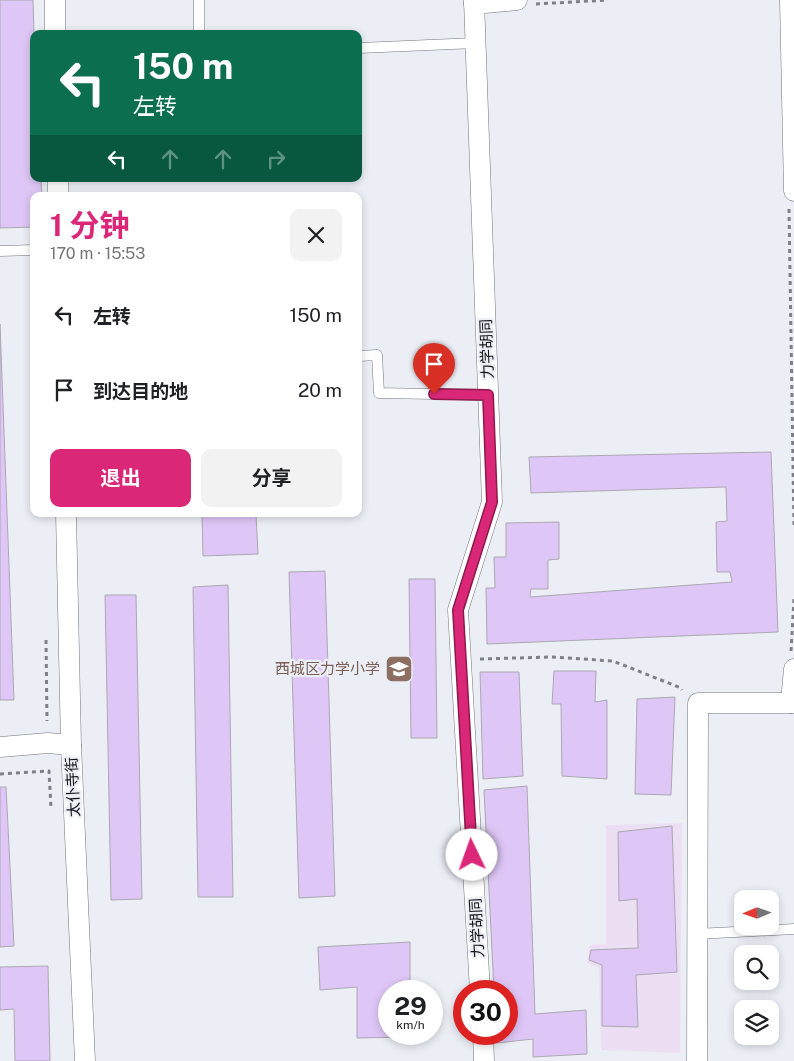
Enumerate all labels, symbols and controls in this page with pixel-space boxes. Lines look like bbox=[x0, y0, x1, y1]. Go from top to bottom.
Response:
text: 150 m bbox=[133, 46, 233, 87]
icon: left bbox=[50, 50, 115, 115]
text: 左转 bbox=[133, 93, 177, 119]
icon: left bbox=[103, 145, 131, 173]
icon: ahead bbox=[156, 145, 184, 173]
icon: ahead bbox=[209, 145, 237, 173]
icon: right bbox=[262, 145, 290, 173]
text: 1 分钟 bbox=[50, 207, 130, 243]
button: close bbox=[290, 209, 342, 261]
text: 170 m · 15:53 bbox=[50, 244, 145, 263]
icon: left bbox=[50, 301, 78, 329]
text: 150 m bbox=[289, 304, 342, 326]
text: 左转 bbox=[93, 305, 131, 327]
street label: 力学胡同 bbox=[477, 319, 496, 379]
pin bbox=[413, 343, 455, 394]
icon: arrive bbox=[420, 350, 448, 378]
icon: arrive bbox=[50, 376, 78, 404]
text: 20 m bbox=[298, 379, 342, 401]
text: 到达目的地 bbox=[93, 380, 188, 402]
button: 退出 bbox=[50, 449, 191, 507]
button: 分享 bbox=[201, 449, 342, 507]
school or university icon: 西城区力学小学 bbox=[384, 654, 414, 684]
place label: 西城区力学小学 bbox=[275, 660, 380, 677]
street label: 太仆寺街 bbox=[62, 757, 83, 817]
position arrow bbox=[445, 828, 497, 880]
north arrow bbox=[734, 890, 779, 935]
map controls bbox=[734, 890, 779, 1045]
street label: 力学胡同 bbox=[466, 898, 487, 958]
button: search bbox=[734, 945, 779, 990]
speed limit sign: 30 bbox=[453, 980, 518, 1045]
text: 29 bbox=[394, 991, 427, 1021]
button: layers bbox=[734, 1000, 779, 1045]
text: km/h bbox=[396, 1018, 425, 1032]

